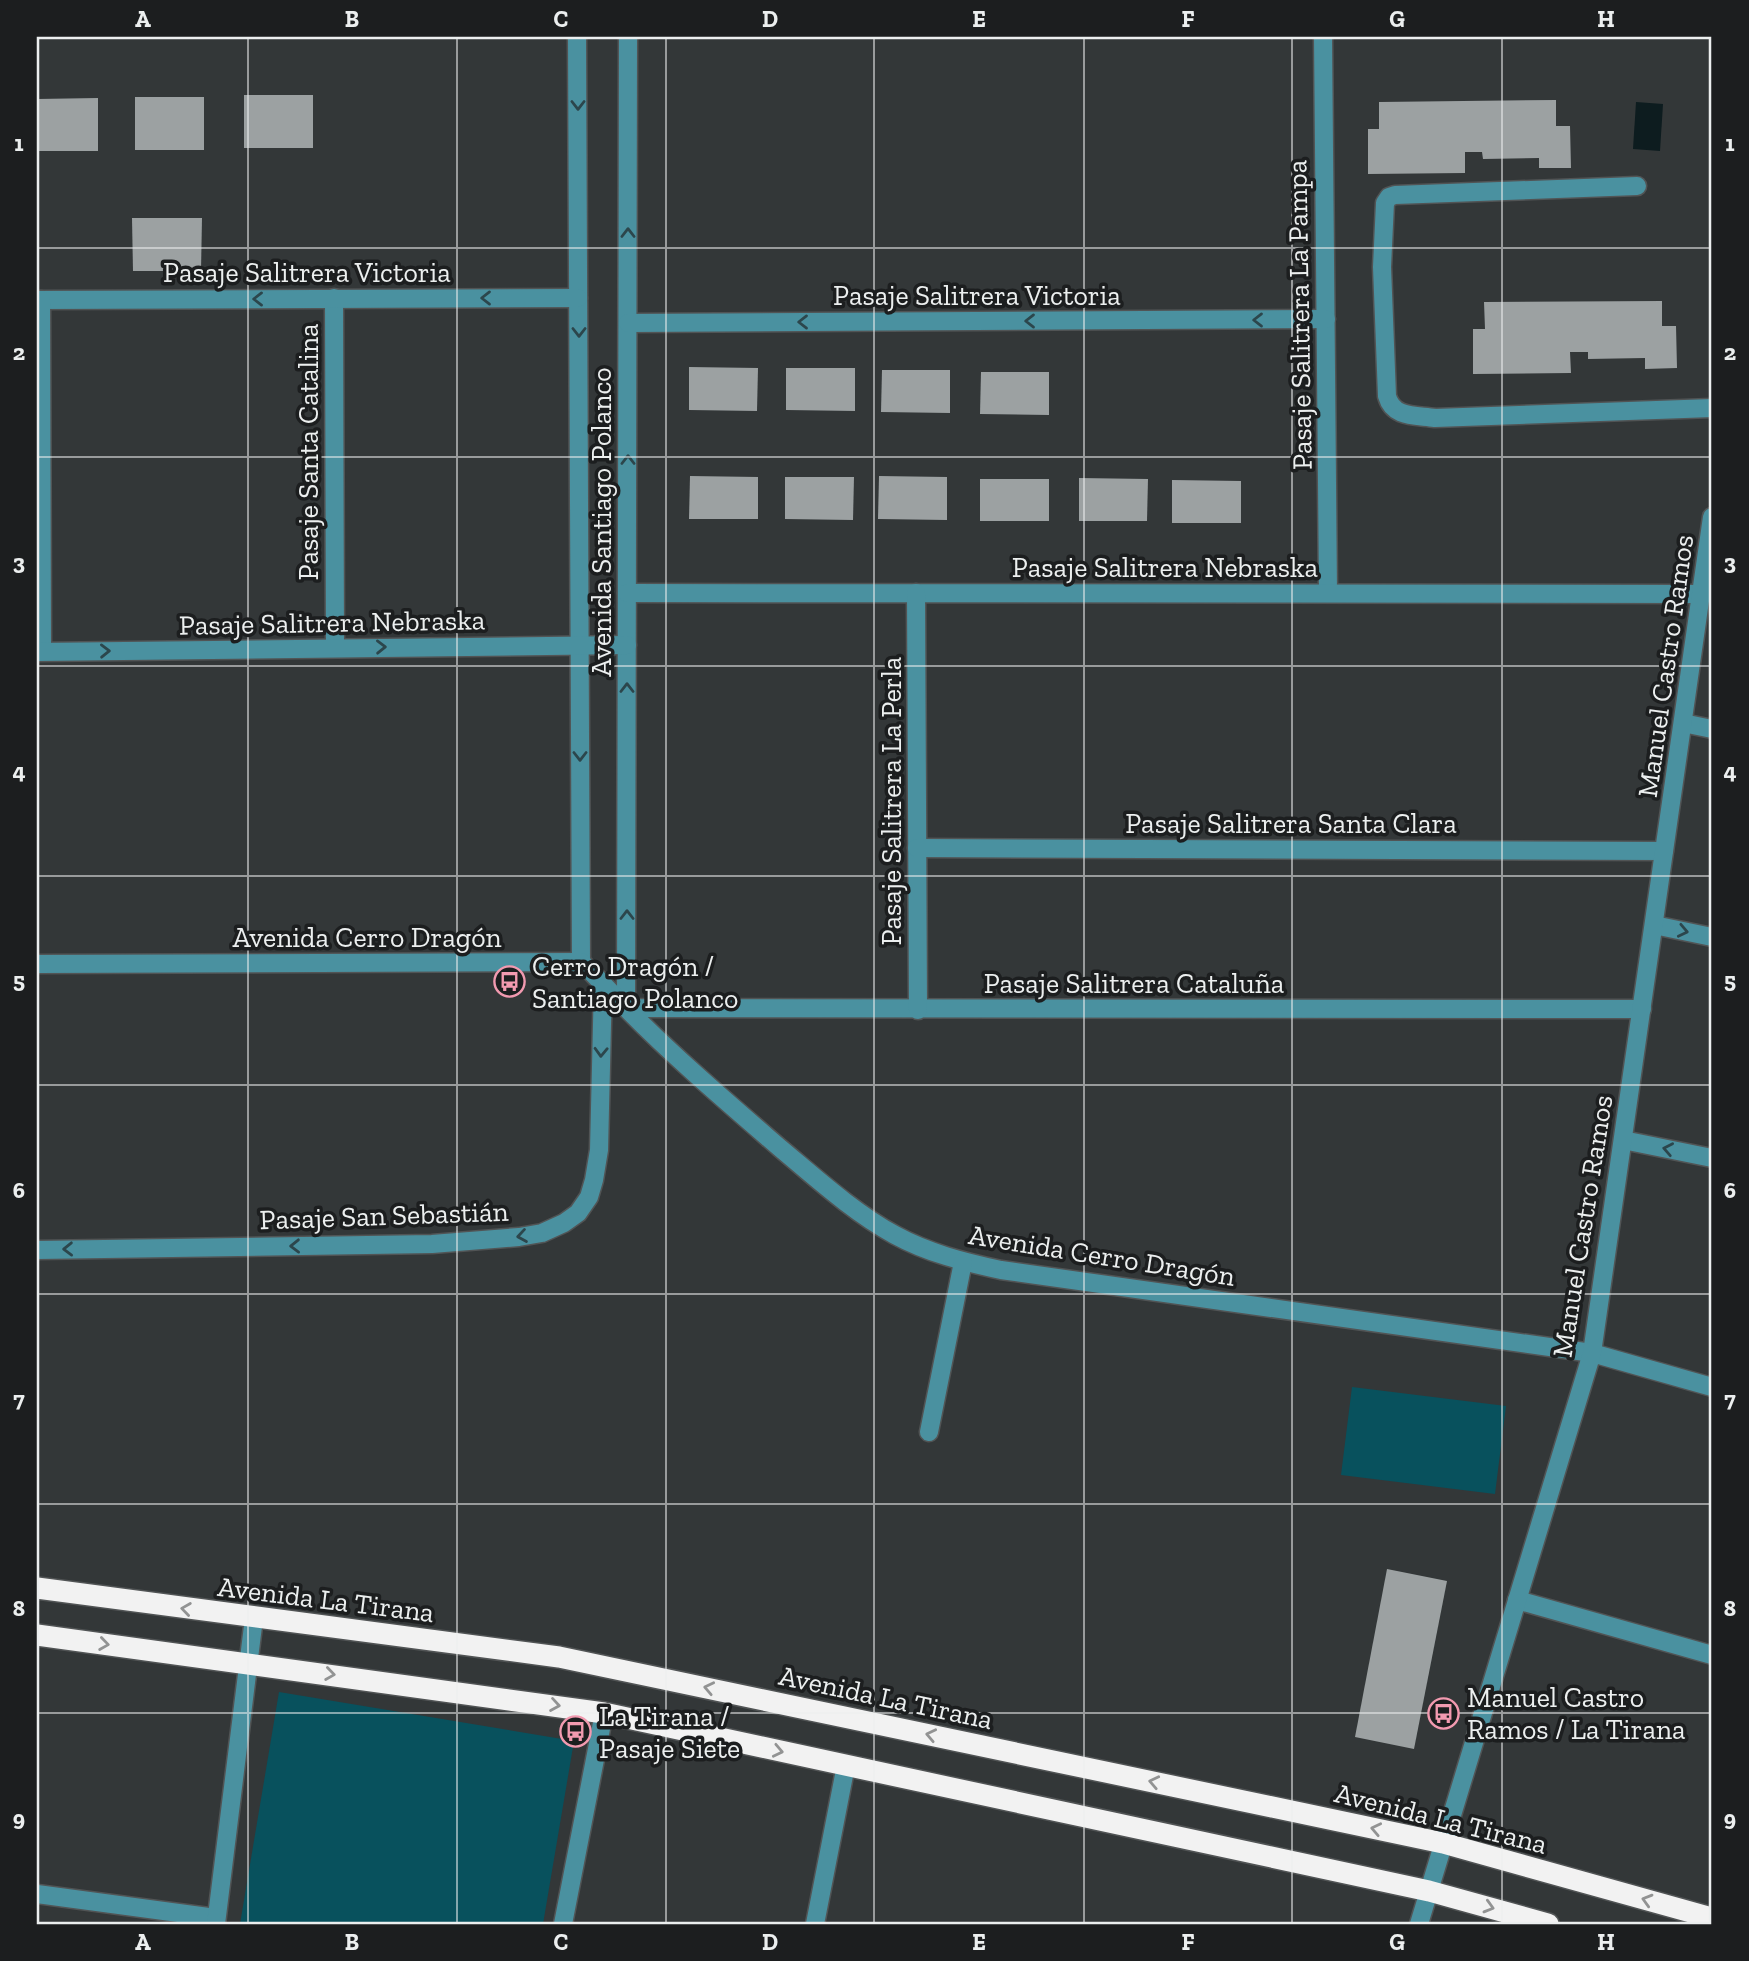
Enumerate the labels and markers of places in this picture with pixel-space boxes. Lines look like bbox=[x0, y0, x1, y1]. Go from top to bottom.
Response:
place label: Cerro Dragón / Santiago Polanco bbox=[532, 950, 738, 1015]
bus stop icon: Cerro Dragón / Santiago Polanco bbox=[492, 965, 526, 999]
place label: Manuel Castro Ramos / La Tirana bbox=[1467, 1681, 1686, 1746]
bus stop icon: Manuel Castro Ramos / La Tirana bbox=[1427, 1696, 1461, 1730]
place label: La Tirana / Pasaje Siete bbox=[599, 1700, 740, 1765]
bus stop icon: La Tirana / Pasaje Siete bbox=[559, 1715, 593, 1749]

